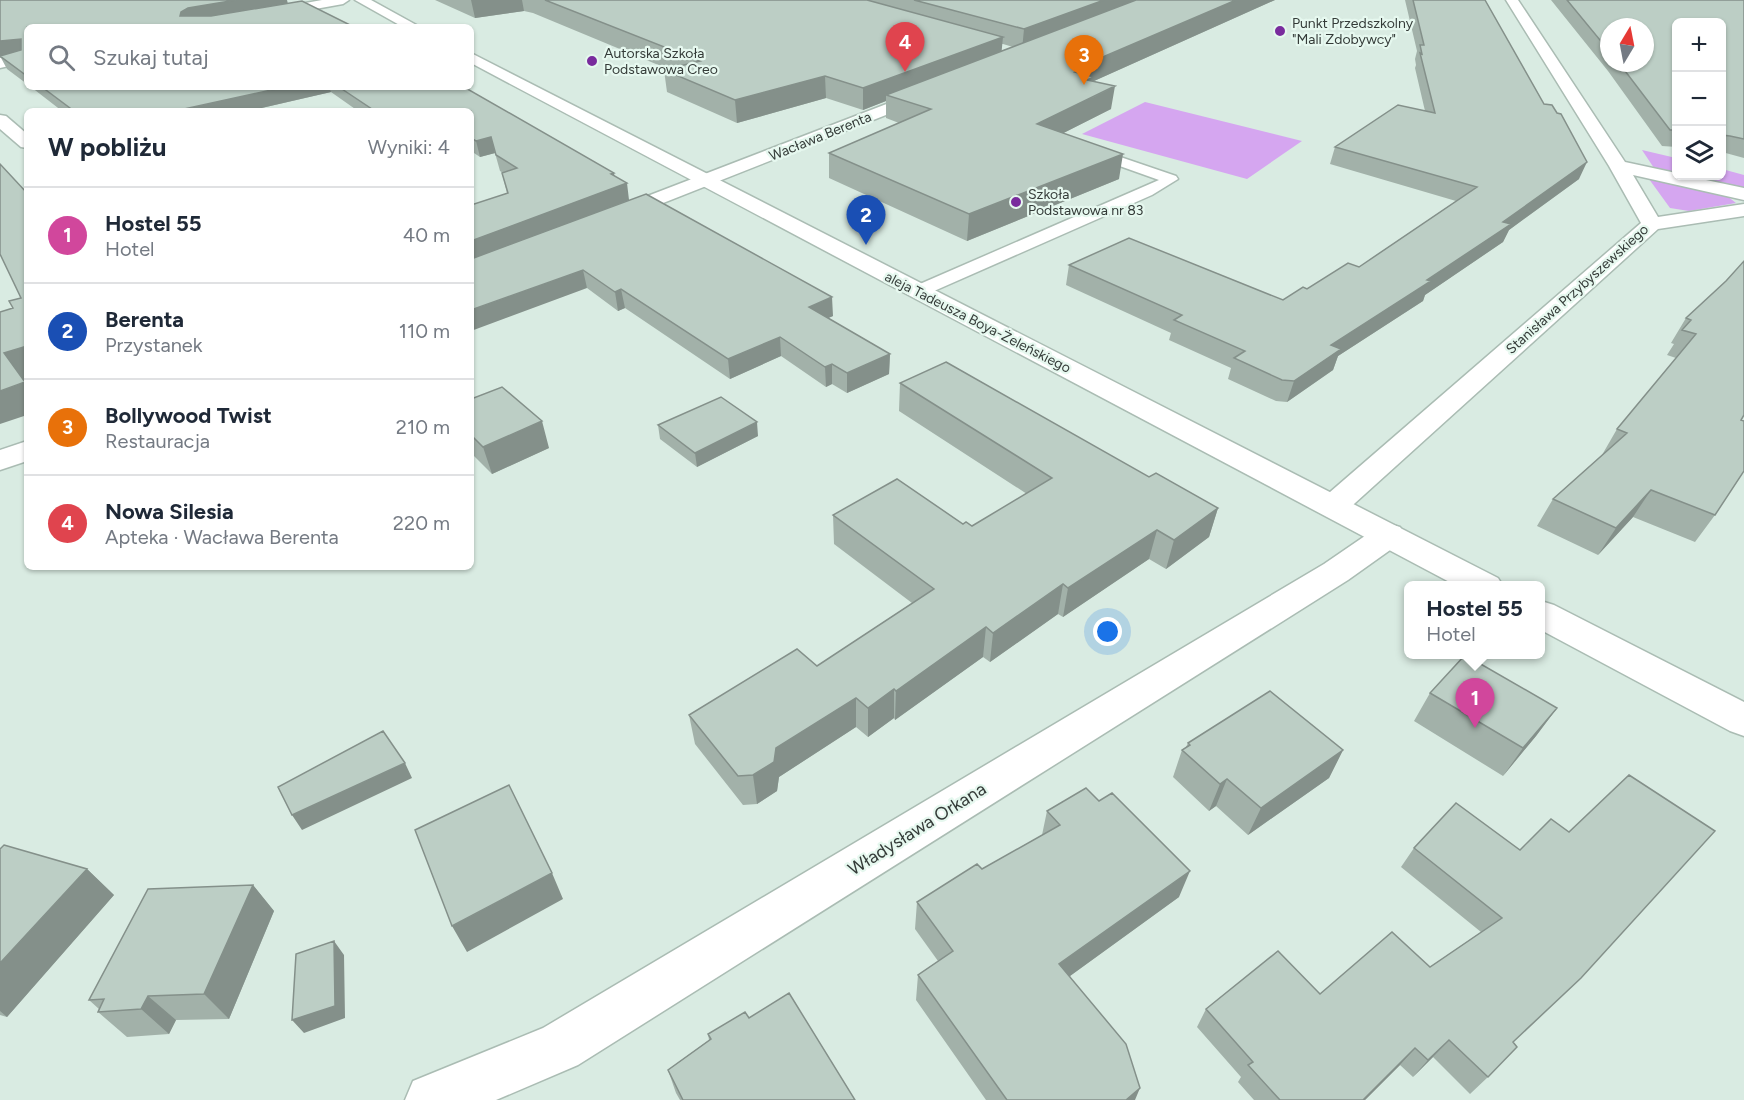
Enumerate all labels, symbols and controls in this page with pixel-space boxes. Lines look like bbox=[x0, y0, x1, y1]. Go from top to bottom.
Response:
place label: Punkt Przedszkolny "Mali Zdobywcy" bbox=[1292, 15, 1414, 48]
north arrow bbox=[1600, 18, 1654, 72]
map controls bbox=[1672, 18, 1726, 180]
button: + bbox=[1672, 18, 1726, 72]
pin: 4 bbox=[886, 22, 924, 72]
search box bbox=[24, 24, 474, 90]
marker: Punkt Przedszkolny "Mali Zdobywcy" bbox=[1273, 24, 1287, 38]
pin: 3 bbox=[1064, 36, 1104, 85]
icon: search bbox=[45, 41, 78, 74]
text: Szukaj tutaj bbox=[93, 44, 209, 71]
place label: Autorska Szkoła Podstawowa Creo bbox=[604, 45, 718, 78]
marker: Autorska Szkoła Podstawowa Creo bbox=[585, 54, 599, 68]
button: − bbox=[1672, 72, 1726, 126]
street label: Wacława Berenta bbox=[767, 108, 874, 165]
button: layers bbox=[1672, 126, 1726, 180]
text: W pobliżu bbox=[48, 131, 166, 163]
text: Wyniki: 4 bbox=[368, 135, 450, 159]
place label: Szkoła Podstawowa nr 83 bbox=[1028, 186, 1143, 219]
marker: Szkoła Podstawowa nr 83 bbox=[1009, 195, 1023, 209]
pin: 2 bbox=[846, 196, 886, 245]
text: Hostel 55 bbox=[105, 210, 202, 237]
street label: Stanisława Przybyszewskiego bbox=[1503, 221, 1652, 358]
text: 1 bbox=[63, 223, 72, 247]
text: 40 m bbox=[403, 223, 450, 247]
text: Hotel bbox=[105, 237, 154, 261]
street label: aleja Tadeusza Boya-Żeleńskiego bbox=[882, 268, 1074, 377]
text: Berenta bbox=[105, 306, 184, 333]
text: 2 bbox=[62, 319, 73, 343]
text: 110 m bbox=[399, 319, 450, 343]
text: Przystanek bbox=[105, 333, 202, 357]
text: Bollywood Twist bbox=[105, 402, 272, 429]
text: 3 bbox=[62, 415, 73, 439]
text: 210 m bbox=[396, 415, 450, 439]
text: Restauracja bbox=[105, 429, 210, 453]
text: Nowa Silesia bbox=[105, 498, 234, 525]
text: 4 bbox=[61, 511, 74, 535]
text: 220 m bbox=[393, 511, 450, 535]
text: Apteka · Wacława Berenta bbox=[105, 525, 339, 549]
popup bbox=[1404, 581, 1545, 659]
text: Hostel 55 bbox=[1426, 595, 1523, 622]
your location bbox=[1093, 617, 1122, 646]
text: Hotel bbox=[1426, 622, 1476, 646]
pin: 1 bbox=[1456, 678, 1494, 728]
street label: Władysława Orkana bbox=[844, 778, 990, 880]

